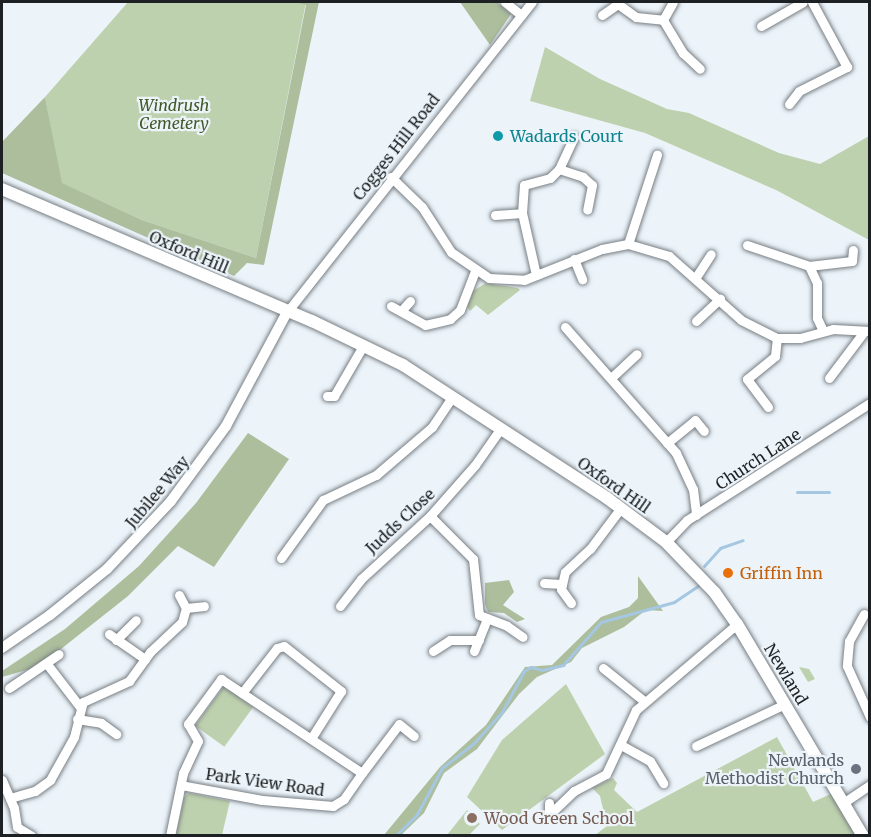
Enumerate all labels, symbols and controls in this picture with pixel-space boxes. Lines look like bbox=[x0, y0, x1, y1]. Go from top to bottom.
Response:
street label: Cogges Hill Road bbox=[349, 90, 443, 204]
park label: Windrush Cemetery bbox=[139, 95, 209, 133]
place label: Wadards Court bbox=[510, 126, 623, 146]
marker: Wadards Court bbox=[491, 129, 505, 143]
street label: Oxford Hill bbox=[146, 227, 232, 277]
street label: Church Lane bbox=[712, 424, 804, 494]
street label: Jubilee Way bbox=[121, 452, 193, 532]
street label: Oxford Hill bbox=[574, 453, 654, 517]
street label: Judds Close bbox=[362, 484, 438, 558]
place label: Griffin Inn bbox=[740, 563, 823, 583]
marker: Griffin Inn bbox=[721, 566, 735, 580]
street label: Newland bbox=[760, 640, 812, 708]
place label: Newlands Methodist Church bbox=[705, 750, 844, 788]
marker: Newlands Methodist Church bbox=[849, 762, 863, 776]
street label: Park View Road bbox=[204, 764, 326, 800]
place label: Wood Green School bbox=[484, 808, 634, 828]
marker: Wood Green School bbox=[465, 811, 479, 825]

